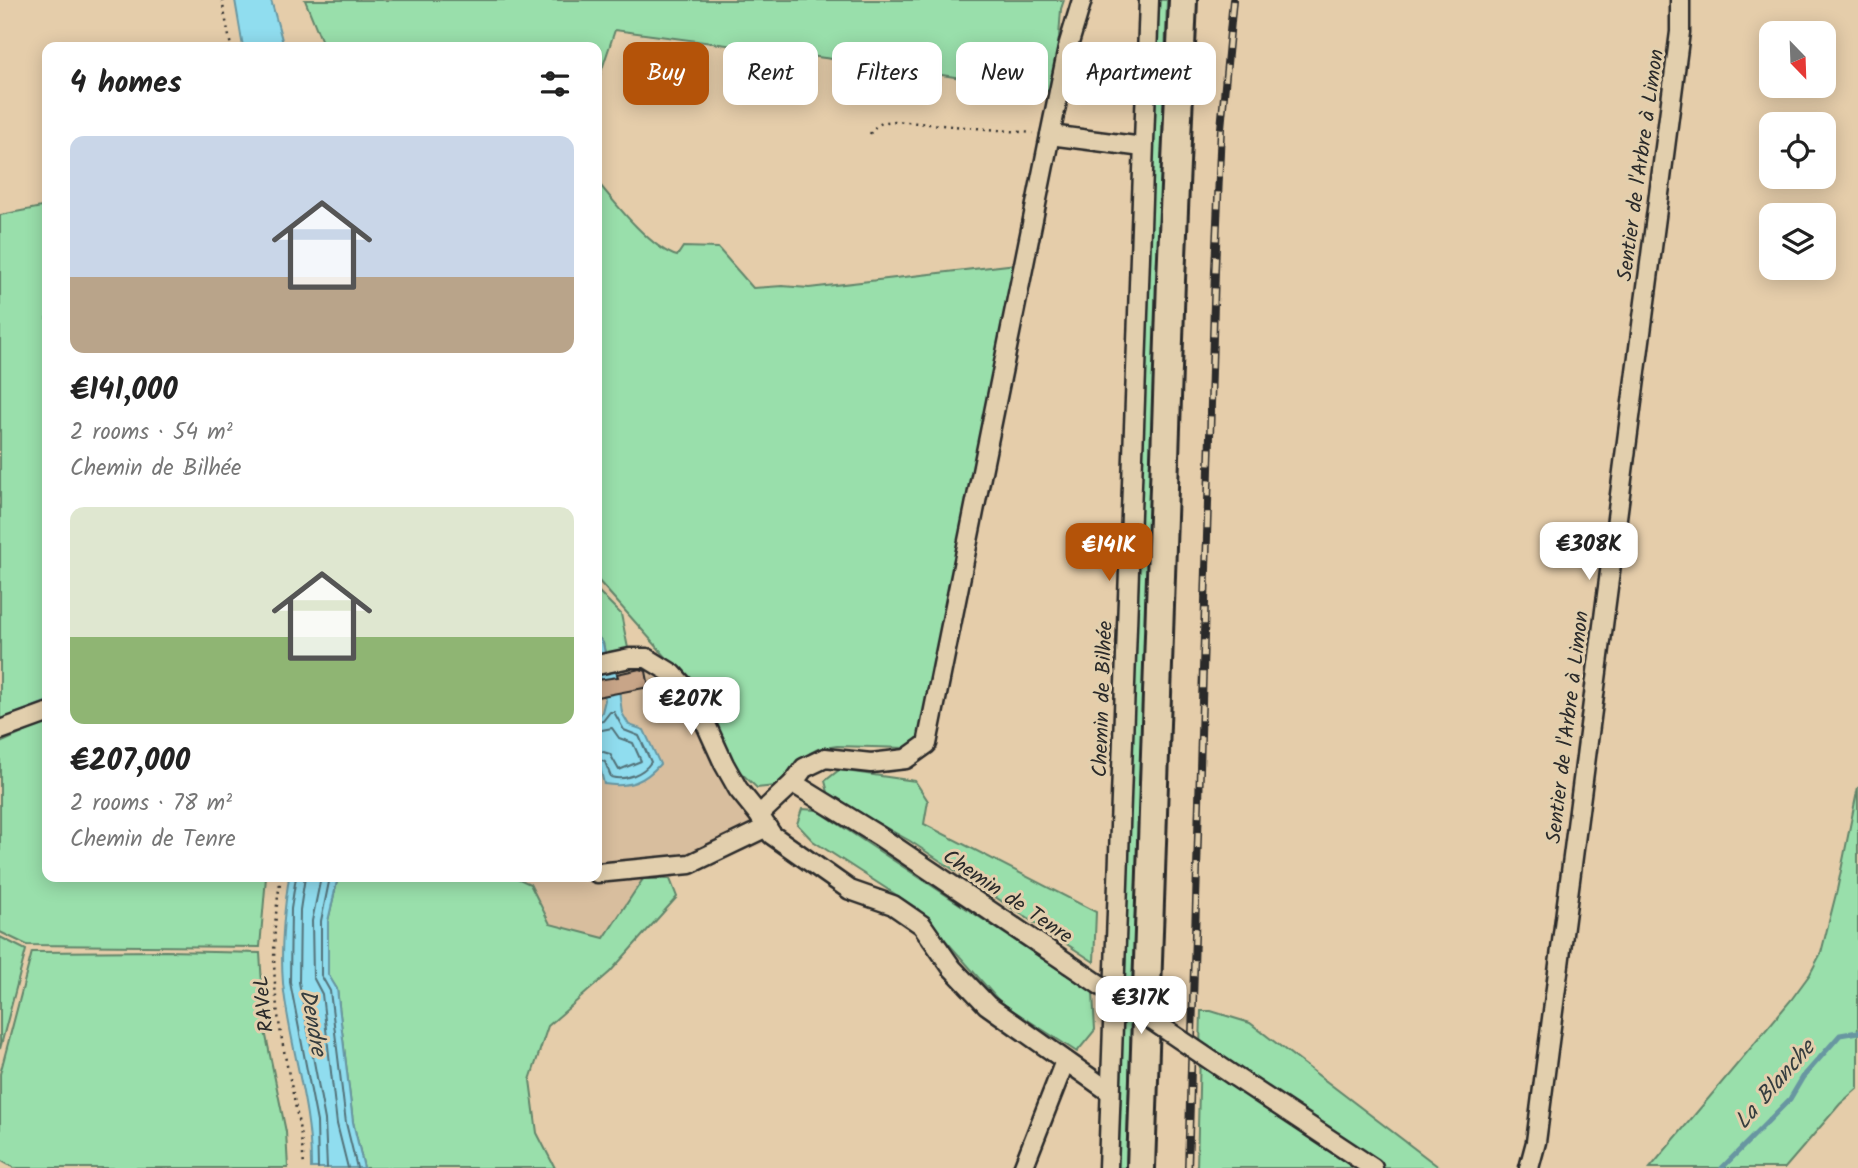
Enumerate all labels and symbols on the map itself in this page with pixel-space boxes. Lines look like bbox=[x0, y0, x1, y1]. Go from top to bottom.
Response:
north arrow bbox=[1759, 21, 1836, 98]
street label: Sentier de l'Arbre à Limon bbox=[1609, 47, 1674, 283]
pin: €308K bbox=[1540, 522, 1638, 582]
pin: €141K bbox=[1060, 524, 1158, 583]
street label: Sentier de l'Arbre à Limon bbox=[1538, 609, 1599, 845]
street label: Chemin de Bilhée bbox=[1084, 620, 1123, 778]
pin: €207K bbox=[642, 678, 740, 737]
street label: Chemin de Tenre bbox=[935, 841, 1080, 954]
street label: RAVeL bbox=[245, 974, 284, 1034]
pin: €317K bbox=[1092, 976, 1190, 1036]
water label: Dendre bbox=[288, 986, 336, 1061]
water label: La Blanche bbox=[1726, 1030, 1827, 1138]

